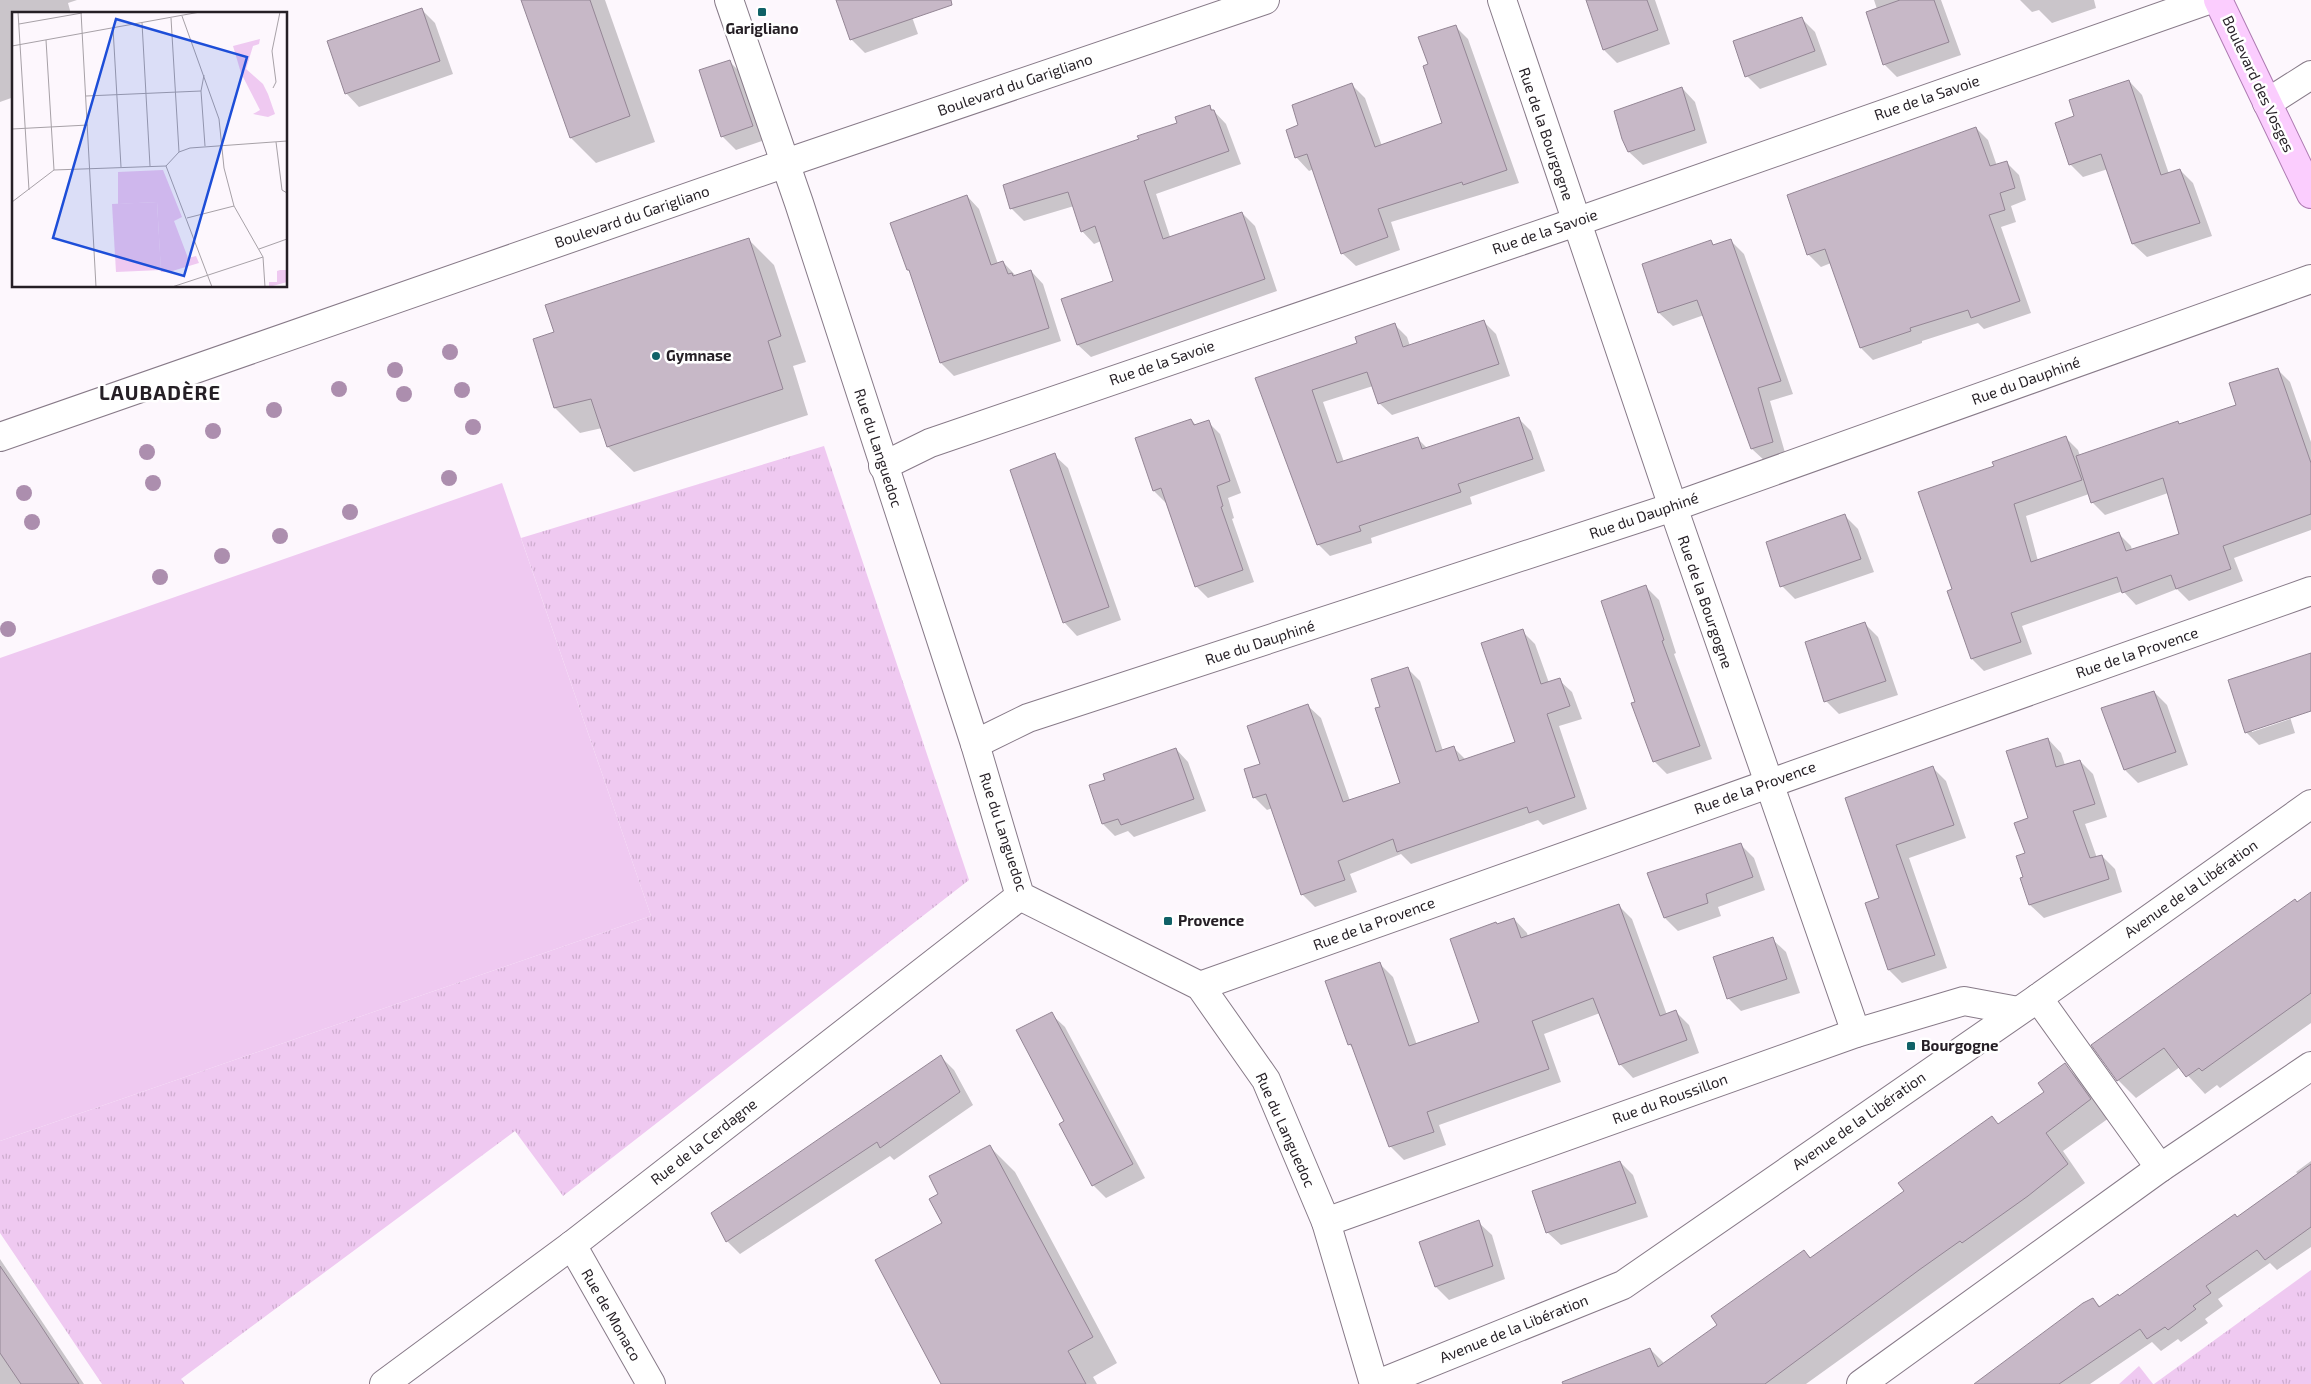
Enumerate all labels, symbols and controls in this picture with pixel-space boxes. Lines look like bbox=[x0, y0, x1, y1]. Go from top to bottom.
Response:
marker: Garigliano bbox=[756, 6, 768, 18]
inset map bbox=[12, 12, 288, 288]
street label: Boulevard des Vosges bbox=[2219, 12, 2298, 155]
place label: Garigliano bbox=[725, 19, 799, 37]
street label: Boulevard du Garigliano bbox=[935, 49, 1095, 119]
street label: Rue de la Bourgogne bbox=[1516, 65, 1578, 203]
street label: Rue de la Savoie bbox=[1872, 71, 1982, 123]
street label: Boulevard du Garigliano bbox=[552, 181, 712, 251]
street label: Rue de la Savoie bbox=[1490, 205, 1600, 257]
street label: Rue de la Savoie bbox=[1107, 336, 1217, 388]
place label: Gymnase bbox=[666, 346, 731, 365]
marker: Gymnase bbox=[650, 350, 662, 362]
street label: Rue du Dauphiné bbox=[1969, 352, 2082, 408]
district label: LAUBADÈRE bbox=[99, 380, 221, 404]
street label: Rue du Languedoc bbox=[851, 386, 907, 509]
street label: Rue du Dauphiné bbox=[1587, 488, 1701, 542]
street label: Rue de la Bourgogne bbox=[1675, 533, 1737, 671]
street label: Rue du Dauphiné bbox=[1203, 616, 1317, 668]
street label: Rue de la Provence bbox=[2073, 623, 2200, 681]
street label: Rue de la Provence bbox=[1691, 757, 1818, 817]
street label: Rue du Languedoc bbox=[976, 770, 1032, 893]
street label: Avenue de la Libération bbox=[2120, 835, 2261, 941]
street label: Rue de la Provence bbox=[1310, 893, 1437, 953]
place label: Provence bbox=[1178, 911, 1244, 929]
marker: Provence bbox=[1162, 915, 1174, 927]
place label: Bourgogne bbox=[1921, 1036, 1998, 1054]
marker: Bourgogne bbox=[1905, 1040, 1917, 1052]
street label: Avenue de la Libération bbox=[1788, 1067, 1929, 1173]
street label: Rue du Languedoc bbox=[1253, 1069, 1319, 1190]
street label: Rue du Roussillon bbox=[1610, 1069, 1730, 1127]
street label: Rue de la Cerdagne bbox=[647, 1094, 760, 1188]
street label: Rue de Monaco bbox=[578, 1265, 646, 1364]
street label: Avenue de la Libération bbox=[1437, 1290, 1591, 1366]

